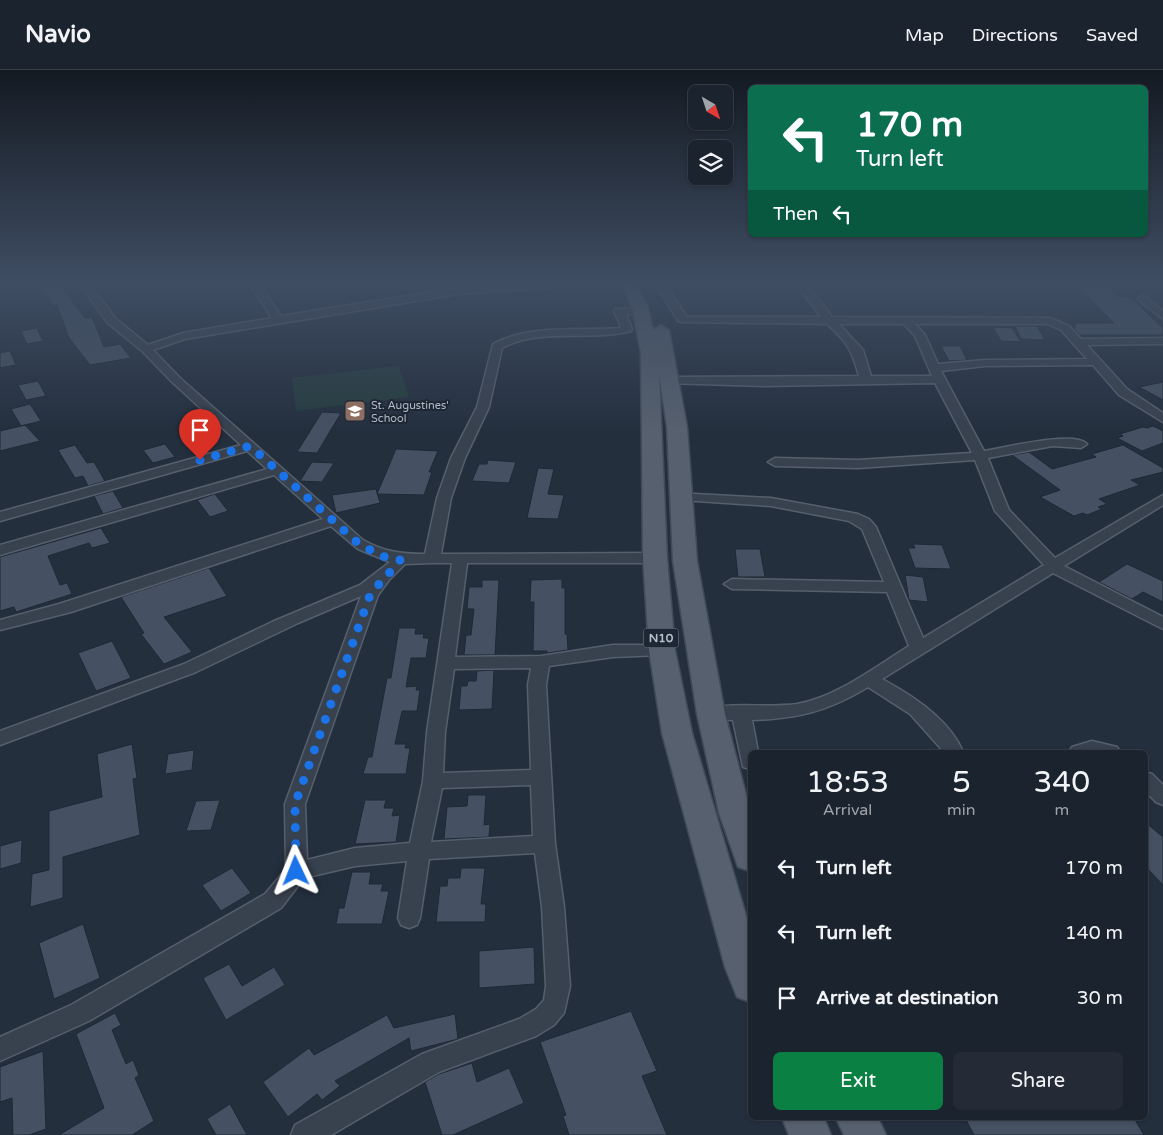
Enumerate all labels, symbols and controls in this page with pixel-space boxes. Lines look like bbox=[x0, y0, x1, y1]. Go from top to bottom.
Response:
text: Navio bbox=[25, 20, 91, 49]
text: Map bbox=[905, 24, 944, 46]
text: Directions bbox=[972, 24, 1058, 46]
text: Saved bbox=[1086, 24, 1138, 46]
north arrow bbox=[688, 85, 732, 130]
map controls bbox=[688, 85, 733, 185]
text: 170 m bbox=[856, 104, 963, 146]
icon: left bbox=[773, 105, 838, 170]
button: layers bbox=[688, 140, 733, 185]
text: Turn left bbox=[856, 146, 944, 172]
icon: left bbox=[828, 200, 856, 228]
text: Then bbox=[773, 203, 818, 225]
school or university icon: St. Augustines' School bbox=[343, 399, 367, 423]
place label: St. Augustines' School bbox=[371, 399, 449, 425]
pin bbox=[179, 409, 221, 460]
icon: arrive bbox=[186, 416, 214, 444]
road number: N10 bbox=[644, 628, 678, 648]
text: 18:53 bbox=[806, 764, 889, 801]
text: 5 bbox=[952, 764, 971, 801]
text: 340 bbox=[1034, 764, 1090, 801]
text: Arrival bbox=[823, 800, 872, 820]
text: min bbox=[947, 800, 976, 820]
text: m bbox=[1054, 800, 1069, 820]
position arrow bbox=[269, 844, 321, 896]
icon: left bbox=[773, 854, 801, 882]
text: Turn left bbox=[816, 857, 892, 879]
text: 170 m bbox=[1065, 857, 1123, 879]
icon: left bbox=[773, 919, 801, 947]
text: Turn left bbox=[816, 922, 892, 944]
text: 140 m bbox=[1065, 922, 1123, 944]
icon: arrive bbox=[773, 984, 801, 1012]
text: Arrive at destination bbox=[816, 987, 999, 1009]
text: 30 m bbox=[1077, 987, 1123, 1009]
button: Exit bbox=[773, 1052, 943, 1110]
button: Share bbox=[953, 1052, 1123, 1110]

